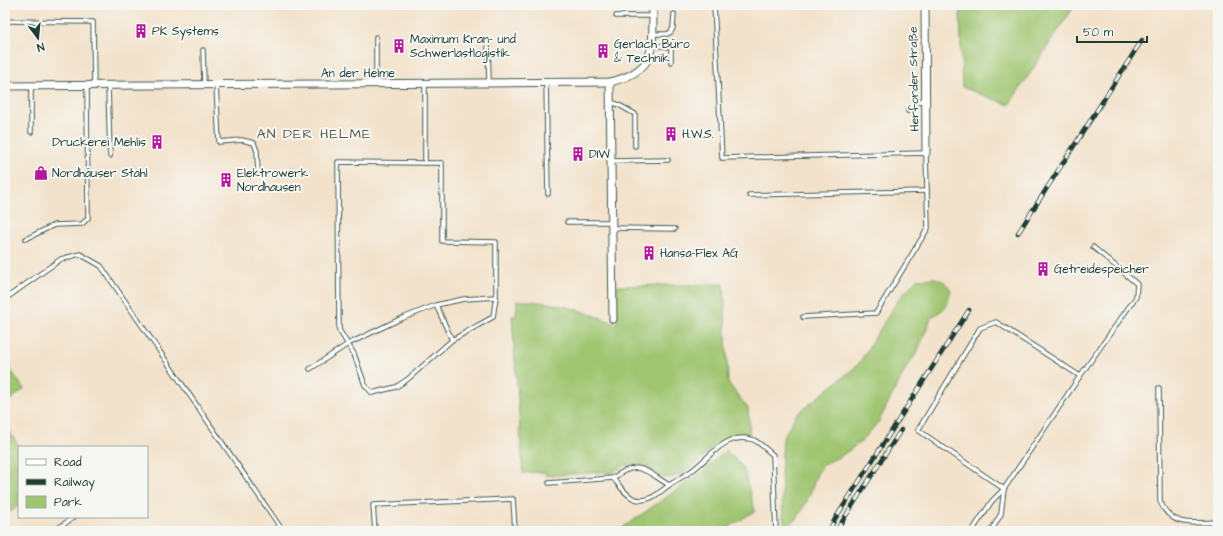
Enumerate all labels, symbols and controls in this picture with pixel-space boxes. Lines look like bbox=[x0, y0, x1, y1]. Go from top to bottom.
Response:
north arrow bbox=[18, 18, 58, 58]
scale bar bbox=[1077, 18, 1147, 44]
building icon: PK Systems bbox=[133, 23, 149, 39]
place label: PK Systems bbox=[152, 23, 219, 41]
text: 50 m bbox=[1083, 24, 1114, 41]
street label: Herforder Straße bbox=[905, 26, 923, 132]
place label: Maximum Kran- und Schwerlastlogistik bbox=[410, 31, 516, 63]
place label: Gerlach Büro & Technik bbox=[614, 36, 690, 67]
building icon: Maximum Kran- und Schwerlastlogistik bbox=[391, 38, 407, 54]
text: N bbox=[35, 39, 46, 55]
building icon: Gerlach Büro & Technik bbox=[595, 43, 611, 59]
street label: An der Helme bbox=[321, 65, 396, 82]
district label: AN DER HELME bbox=[257, 124, 371, 144]
building icon: H.W.S. bbox=[663, 126, 679, 142]
place label: H.W.S. bbox=[682, 126, 714, 143]
place label: Druckerei Mehlis bbox=[52, 134, 146, 151]
building icon: Druckerei Mehlis bbox=[149, 134, 165, 150]
building icon: DIW bbox=[570, 146, 586, 162]
place label: DIW bbox=[589, 146, 611, 163]
shop icon: Nordhäuser Stahl bbox=[33, 165, 49, 181]
place label: Nordhäuser Stahl bbox=[52, 165, 148, 182]
place label: Elektrowerk Nordhausen bbox=[237, 165, 309, 196]
building icon: Elektrowerk Nordhausen bbox=[218, 172, 234, 188]
building icon: Hansa-Flex AG bbox=[641, 245, 657, 261]
place label: Hansa-Flex AG bbox=[660, 245, 739, 262]
building icon: Getreidespeicher bbox=[1035, 261, 1051, 277]
place label: Getreidespeicher bbox=[1054, 261, 1149, 278]
legend bbox=[18, 446, 148, 518]
text: Road bbox=[54, 454, 82, 471]
text: Railway bbox=[54, 474, 95, 492]
text: Park bbox=[54, 494, 82, 511]

